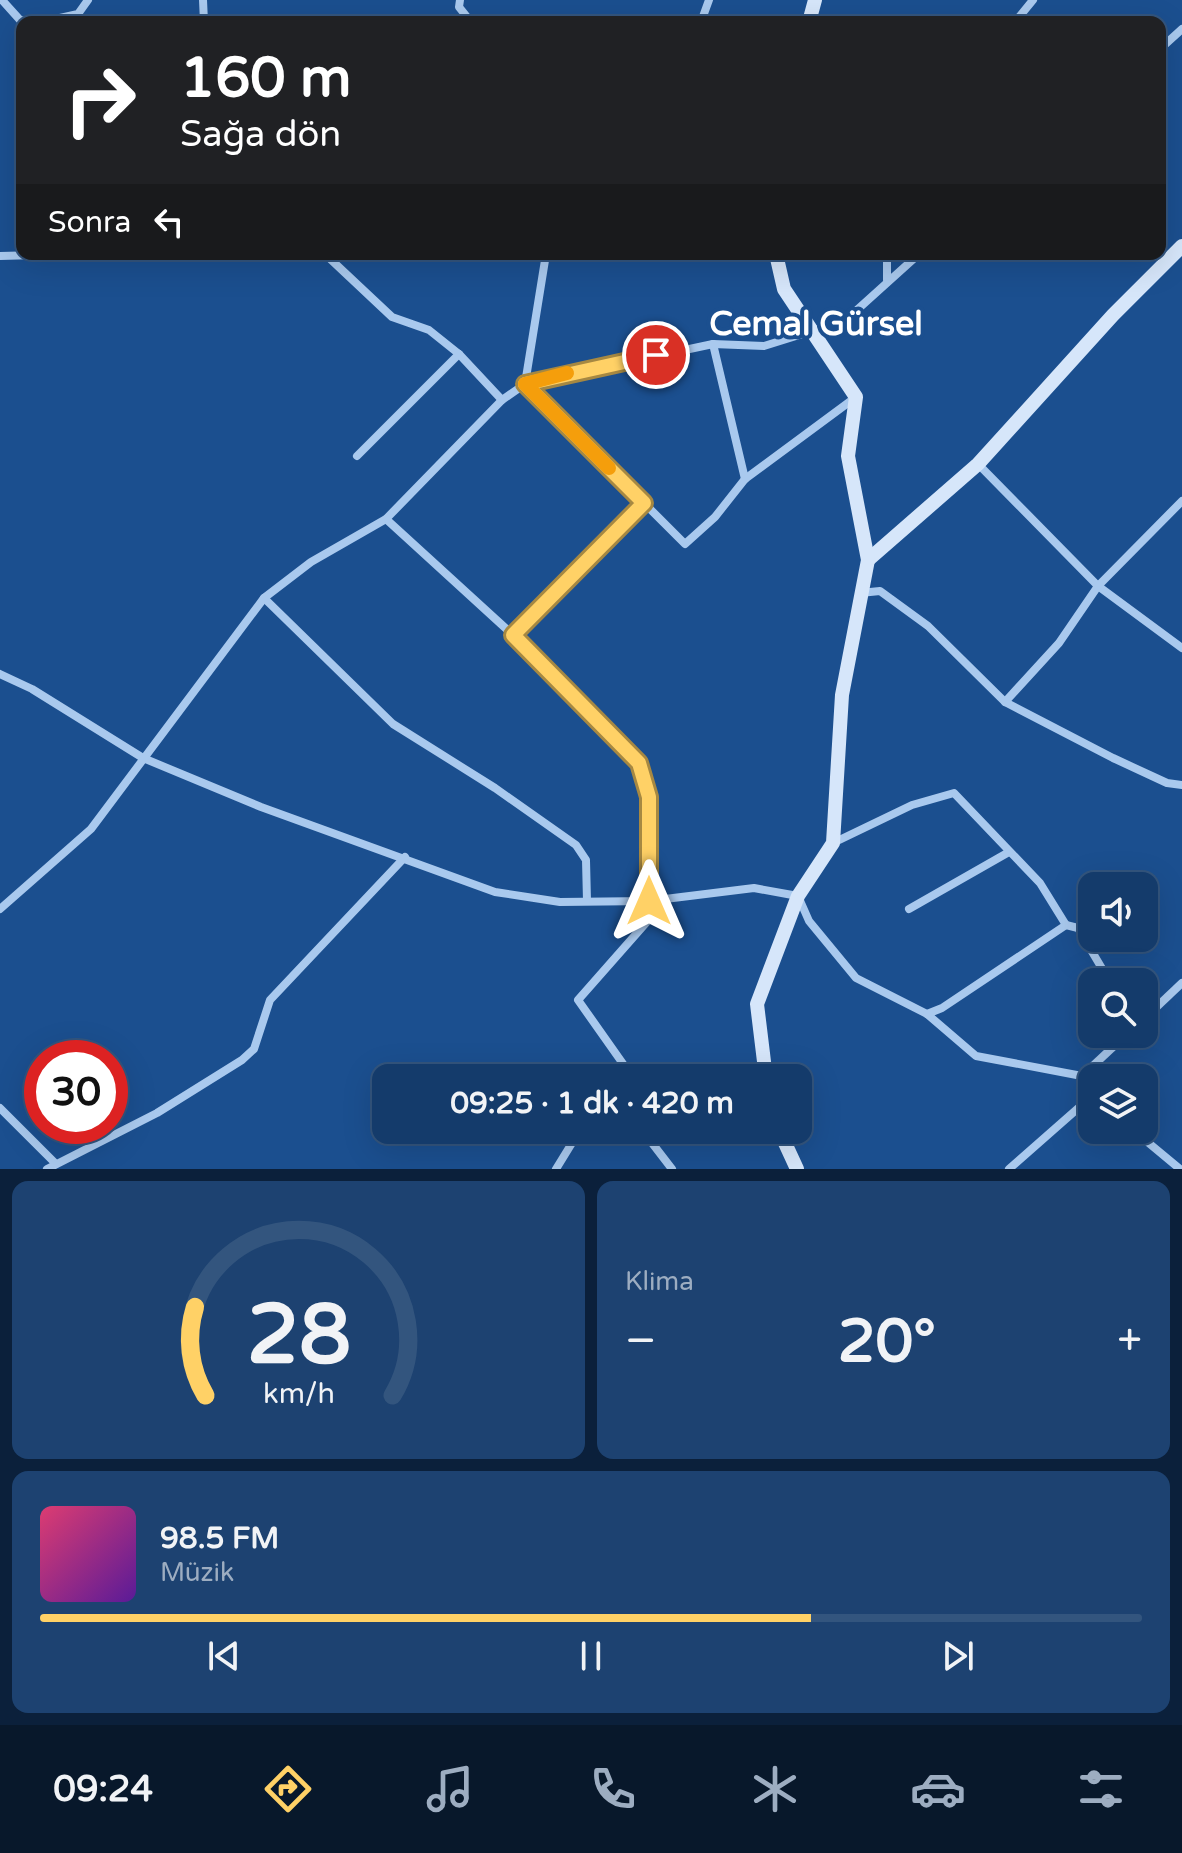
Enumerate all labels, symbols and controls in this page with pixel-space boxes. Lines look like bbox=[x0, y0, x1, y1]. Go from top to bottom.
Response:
text: 160 m bbox=[180, 45, 351, 112]
icon: right bbox=[48, 48, 152, 152]
text: Sağa dön bbox=[180, 113, 341, 156]
icon: left bbox=[147, 200, 191, 244]
text: Sonra bbox=[48, 204, 131, 241]
district label: Cemal Gürsel bbox=[709, 304, 923, 345]
pin bbox=[622, 321, 690, 389]
icon: arrive bbox=[634, 333, 678, 377]
position arrow bbox=[607, 859, 691, 943]
map controls bbox=[1078, 872, 1158, 1144]
button: sound bbox=[1078, 872, 1158, 952]
button: search bbox=[1078, 968, 1158, 1048]
speed limit sign: 30 bbox=[24, 1040, 128, 1144]
button: layers bbox=[1078, 1064, 1158, 1144]
text: 09:25 · 1 dk · 420 m bbox=[450, 1085, 734, 1122]
text: Klima bbox=[625, 1266, 694, 1297]
text: 28 bbox=[246, 1286, 351, 1386]
text: 20° bbox=[838, 1306, 936, 1378]
text: − bbox=[625, 1315, 656, 1368]
text: + bbox=[1117, 1315, 1142, 1368]
text: km/h bbox=[263, 1377, 334, 1411]
text: 98.5 FM bbox=[160, 1520, 279, 1557]
text: Müzik bbox=[160, 1557, 234, 1588]
icon: previous bbox=[202, 1634, 246, 1678]
icon: pause bbox=[569, 1634, 613, 1678]
icon: next bbox=[936, 1634, 980, 1678]
icon: directions bbox=[260, 1761, 316, 1817]
icon: music bbox=[422, 1761, 478, 1817]
icon: phone bbox=[585, 1761, 641, 1817]
icon: climate bbox=[747, 1761, 803, 1817]
icon: car bbox=[910, 1761, 966, 1817]
icon: filters bbox=[1073, 1761, 1129, 1817]
text: 09:24 bbox=[53, 1768, 153, 1811]

